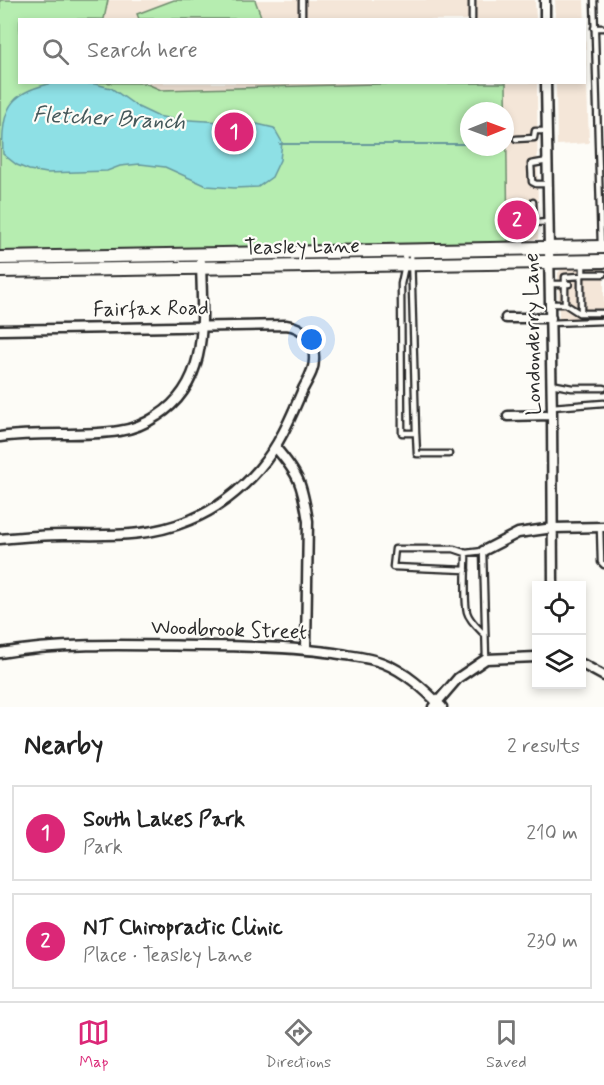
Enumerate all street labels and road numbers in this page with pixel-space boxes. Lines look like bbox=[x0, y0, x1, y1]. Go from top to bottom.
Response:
street label: Teasley Lane bbox=[244, 232, 360, 262]
street label: Londonderry Lane bbox=[518, 252, 548, 416]
street label: Fairfax Road bbox=[93, 294, 209, 324]
street label: Woodbrook Street bbox=[150, 613, 308, 647]

